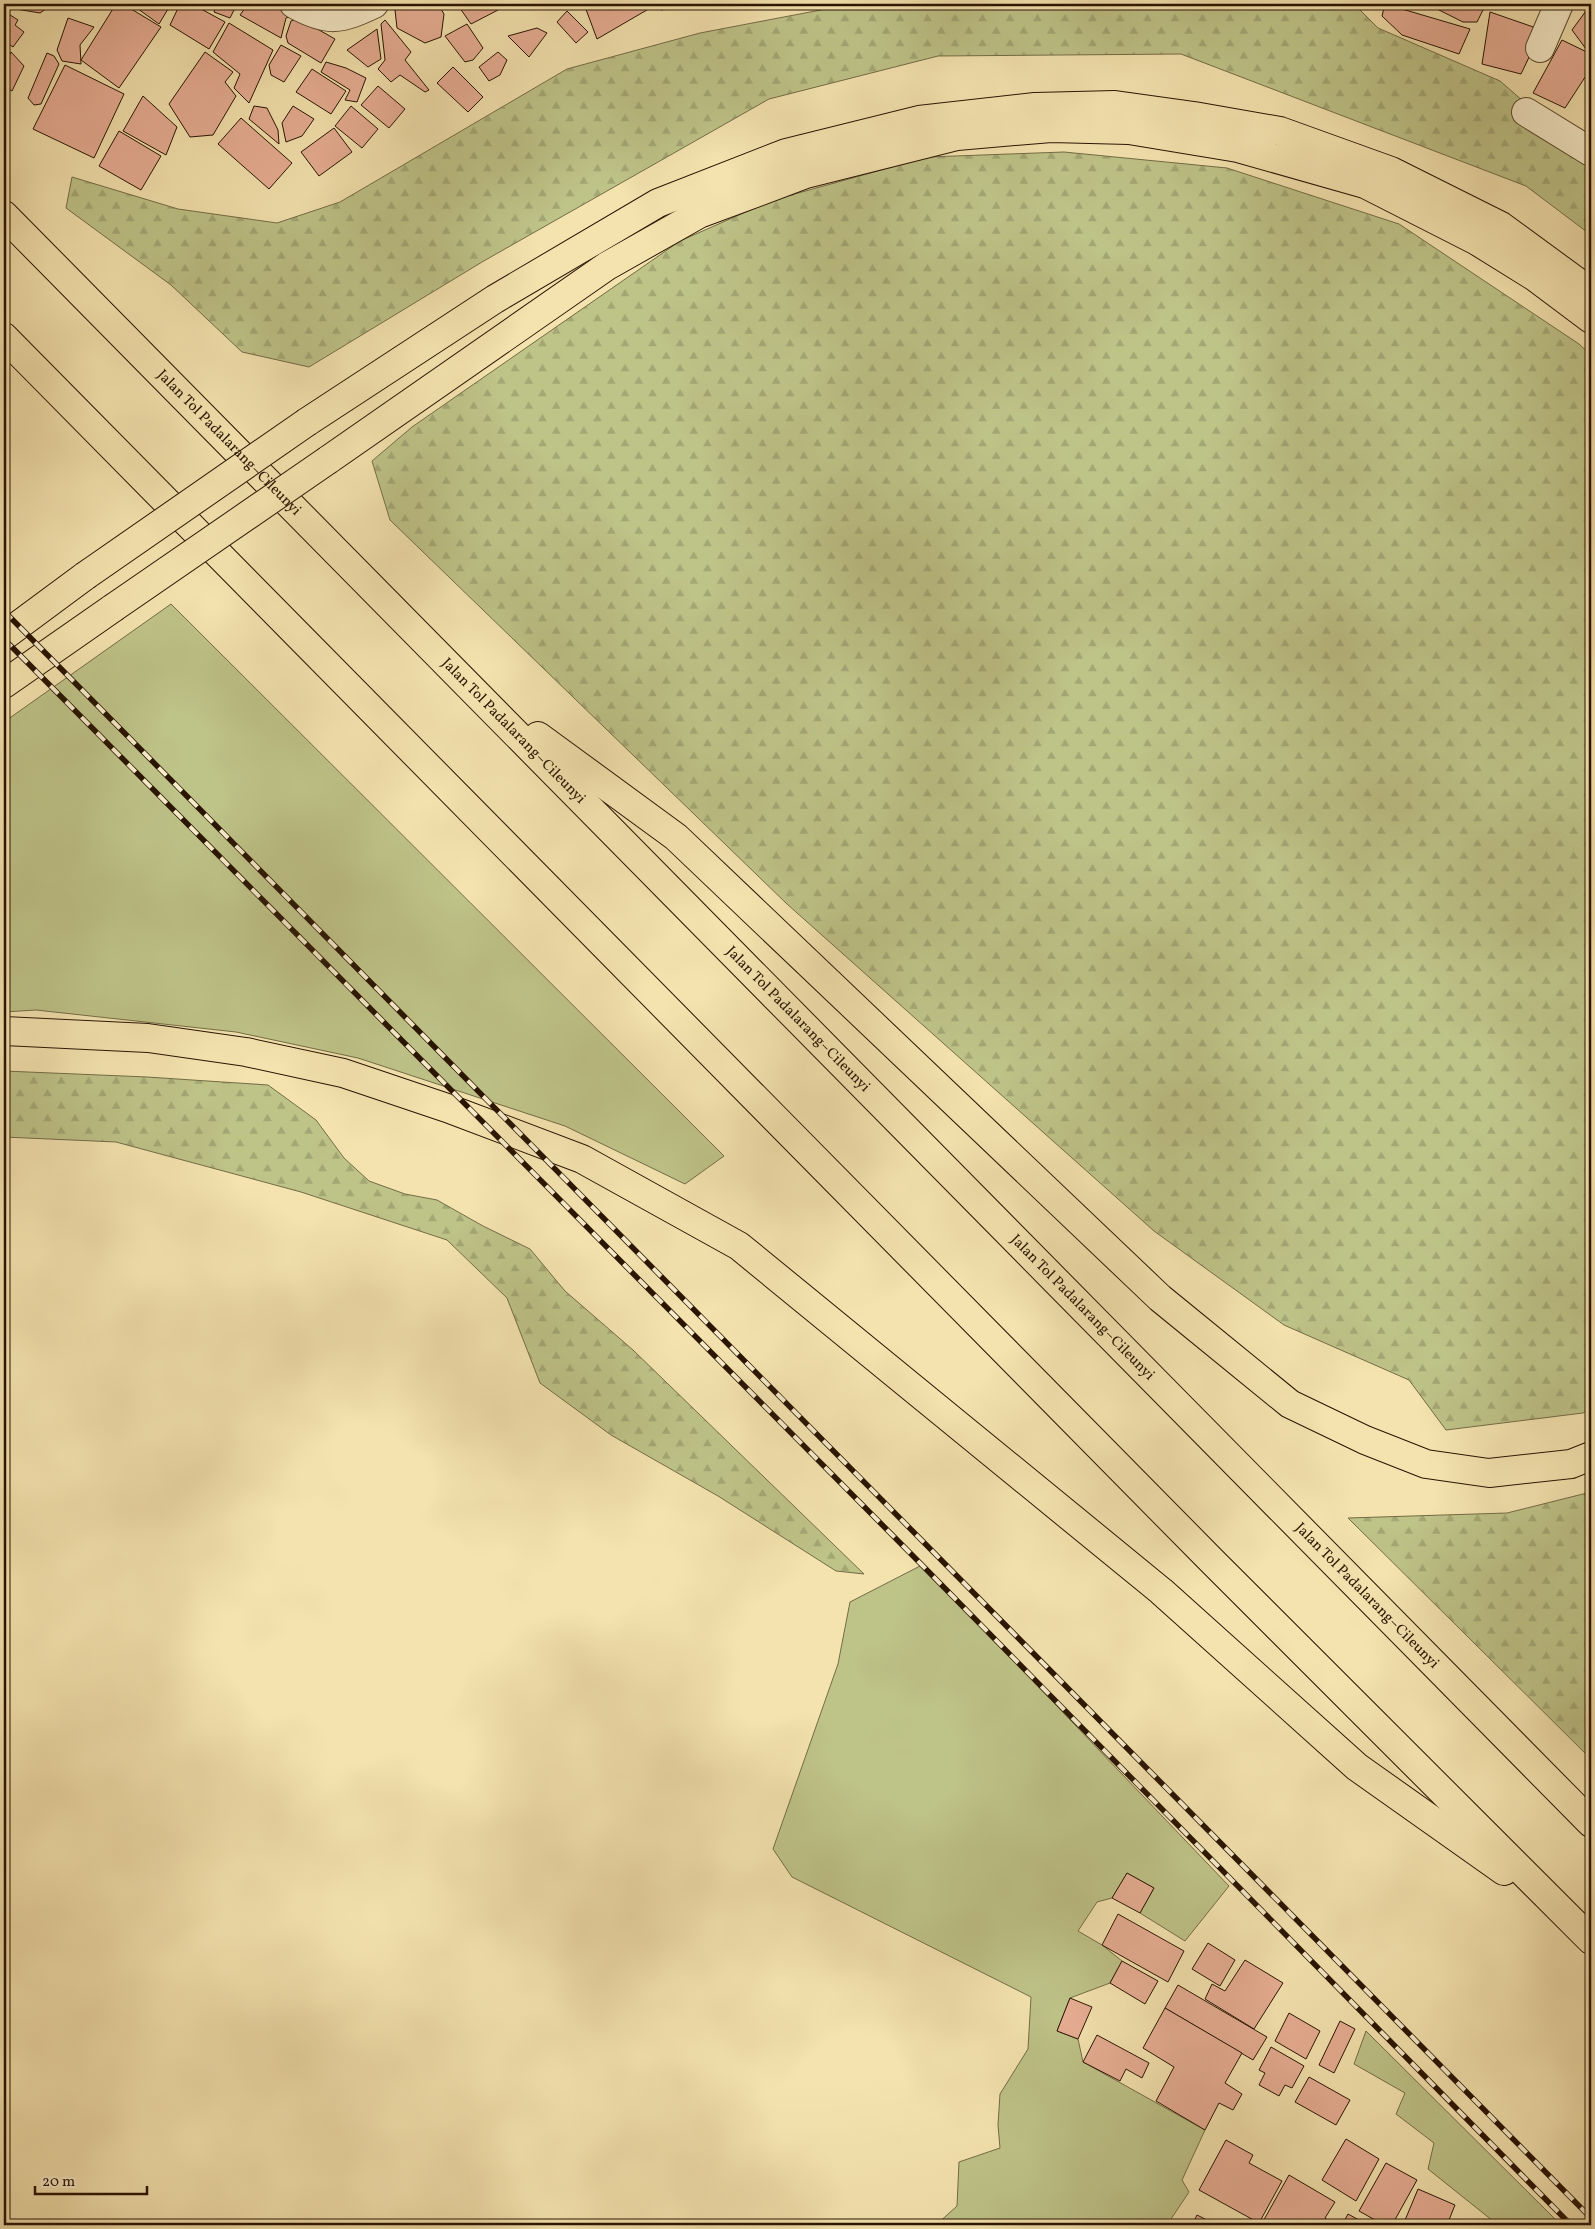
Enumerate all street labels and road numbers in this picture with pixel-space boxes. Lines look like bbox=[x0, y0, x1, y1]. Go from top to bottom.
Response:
street label: Jalan Tol Padalarang–Cileunyi bbox=[152, 365, 306, 521]
street label: Jalan Tol Padalarang–Cileunyi bbox=[436, 653, 590, 809]
street label: Jalan Tol Padalarang–Cileunyi bbox=[721, 941, 875, 1097]
street label: Jalan Tol Padalarang–Cileunyi bbox=[1005, 1230, 1159, 1385]
street label: Jalan Tol Padalarang–Cileunyi bbox=[1290, 1518, 1444, 1674]

